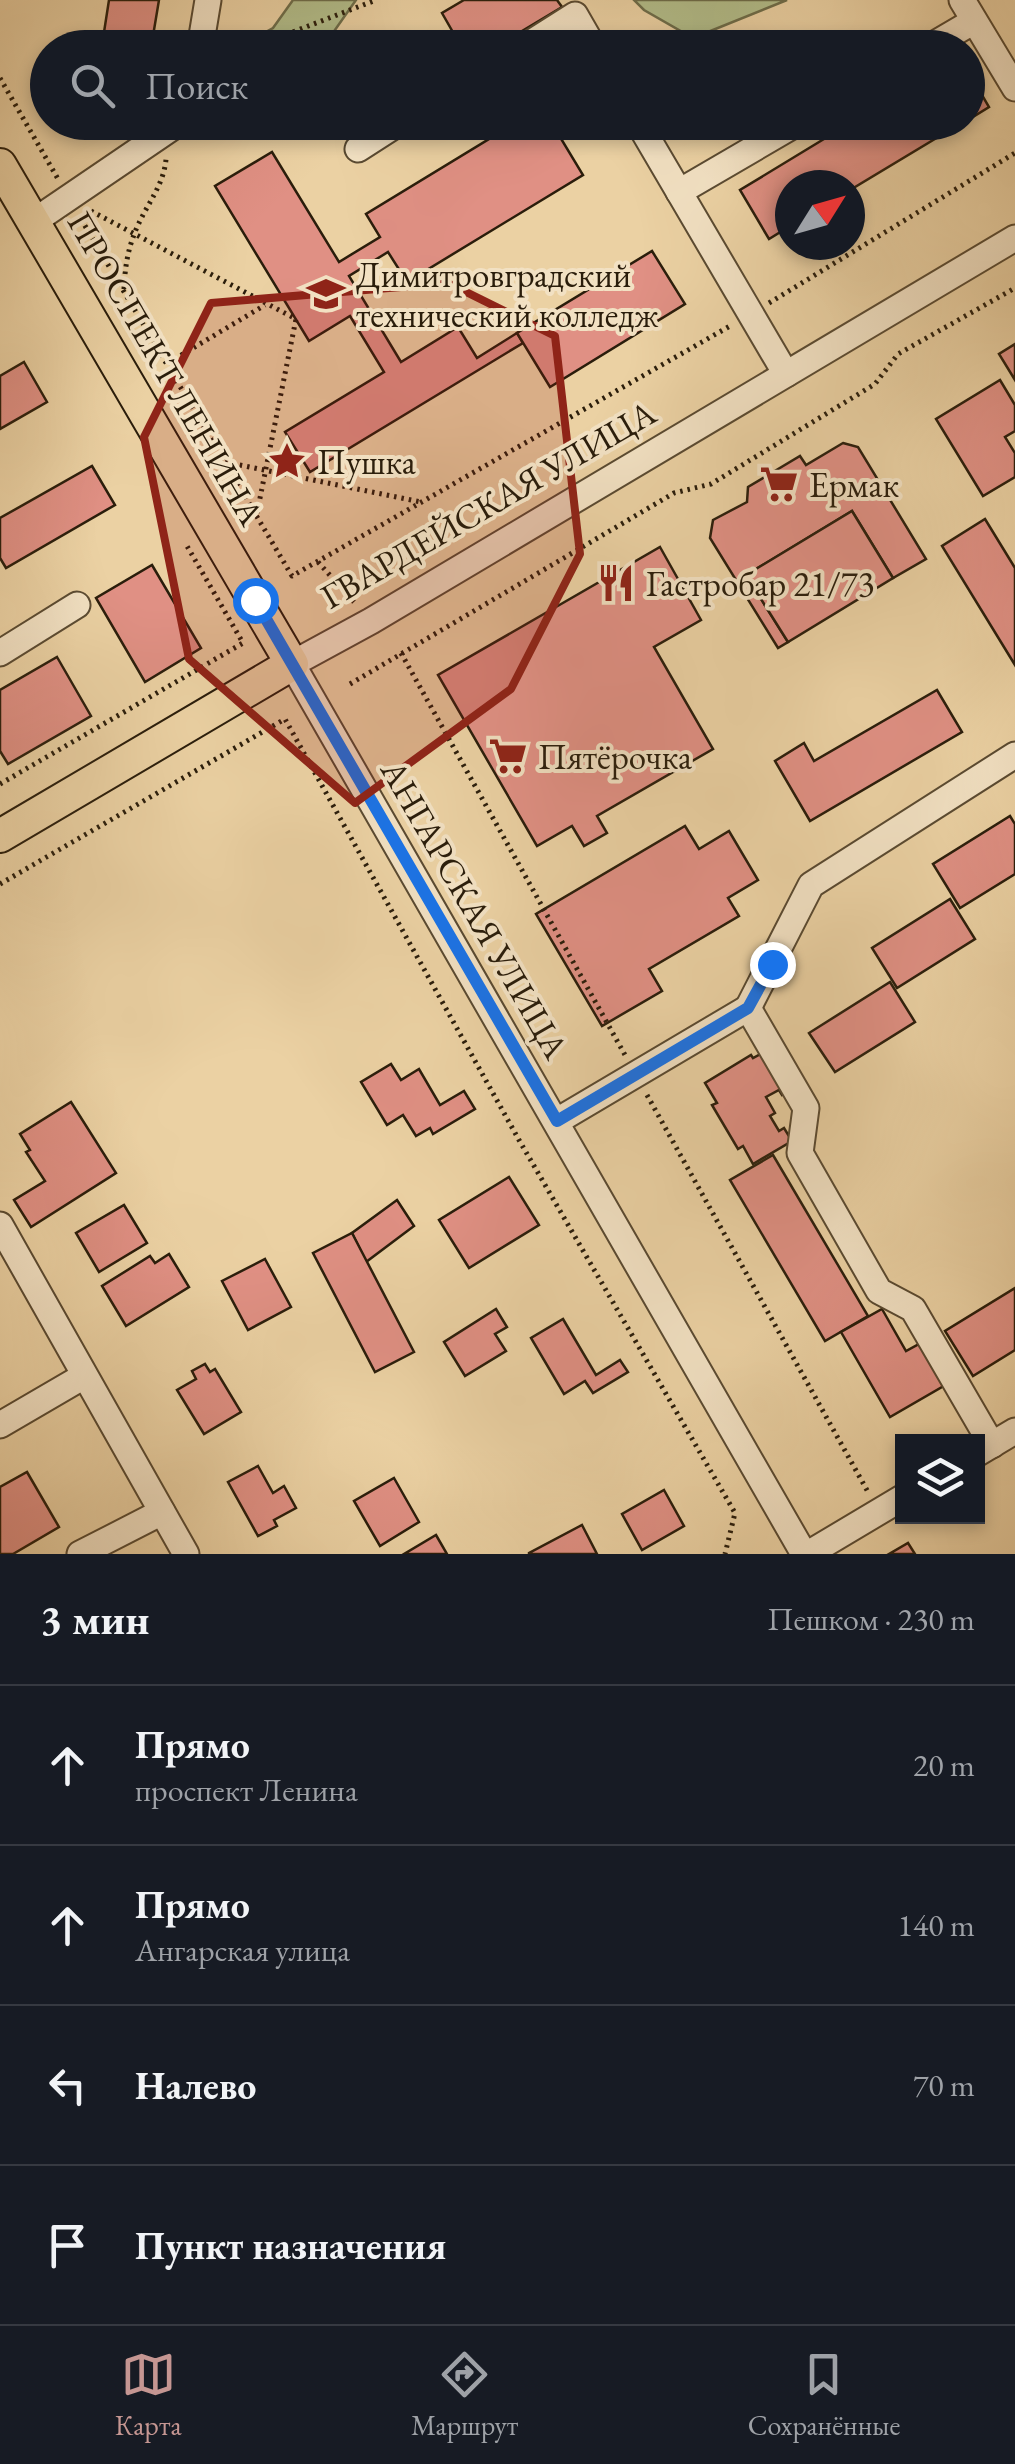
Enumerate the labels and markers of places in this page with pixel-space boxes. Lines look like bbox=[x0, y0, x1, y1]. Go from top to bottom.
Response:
place label: Димитровградский технический колледж bbox=[356, 252, 659, 337]
school or university icon: Димитровградский технический колледж bbox=[305, 273, 347, 315]
place label: Пушка bbox=[317, 439, 416, 485]
place icon: Пушка bbox=[266, 440, 308, 482]
place label: Ермак bbox=[809, 462, 899, 508]
supermarket icon: Ермак bbox=[758, 463, 800, 505]
place label: Гастробар 21/73 bbox=[646, 561, 874, 607]
restaurant icon: Гастробар 21/73 bbox=[595, 562, 637, 604]
place label: Пятёрочка bbox=[538, 734, 692, 780]
supermarket icon: Пятёрочка bbox=[487, 735, 529, 777]

